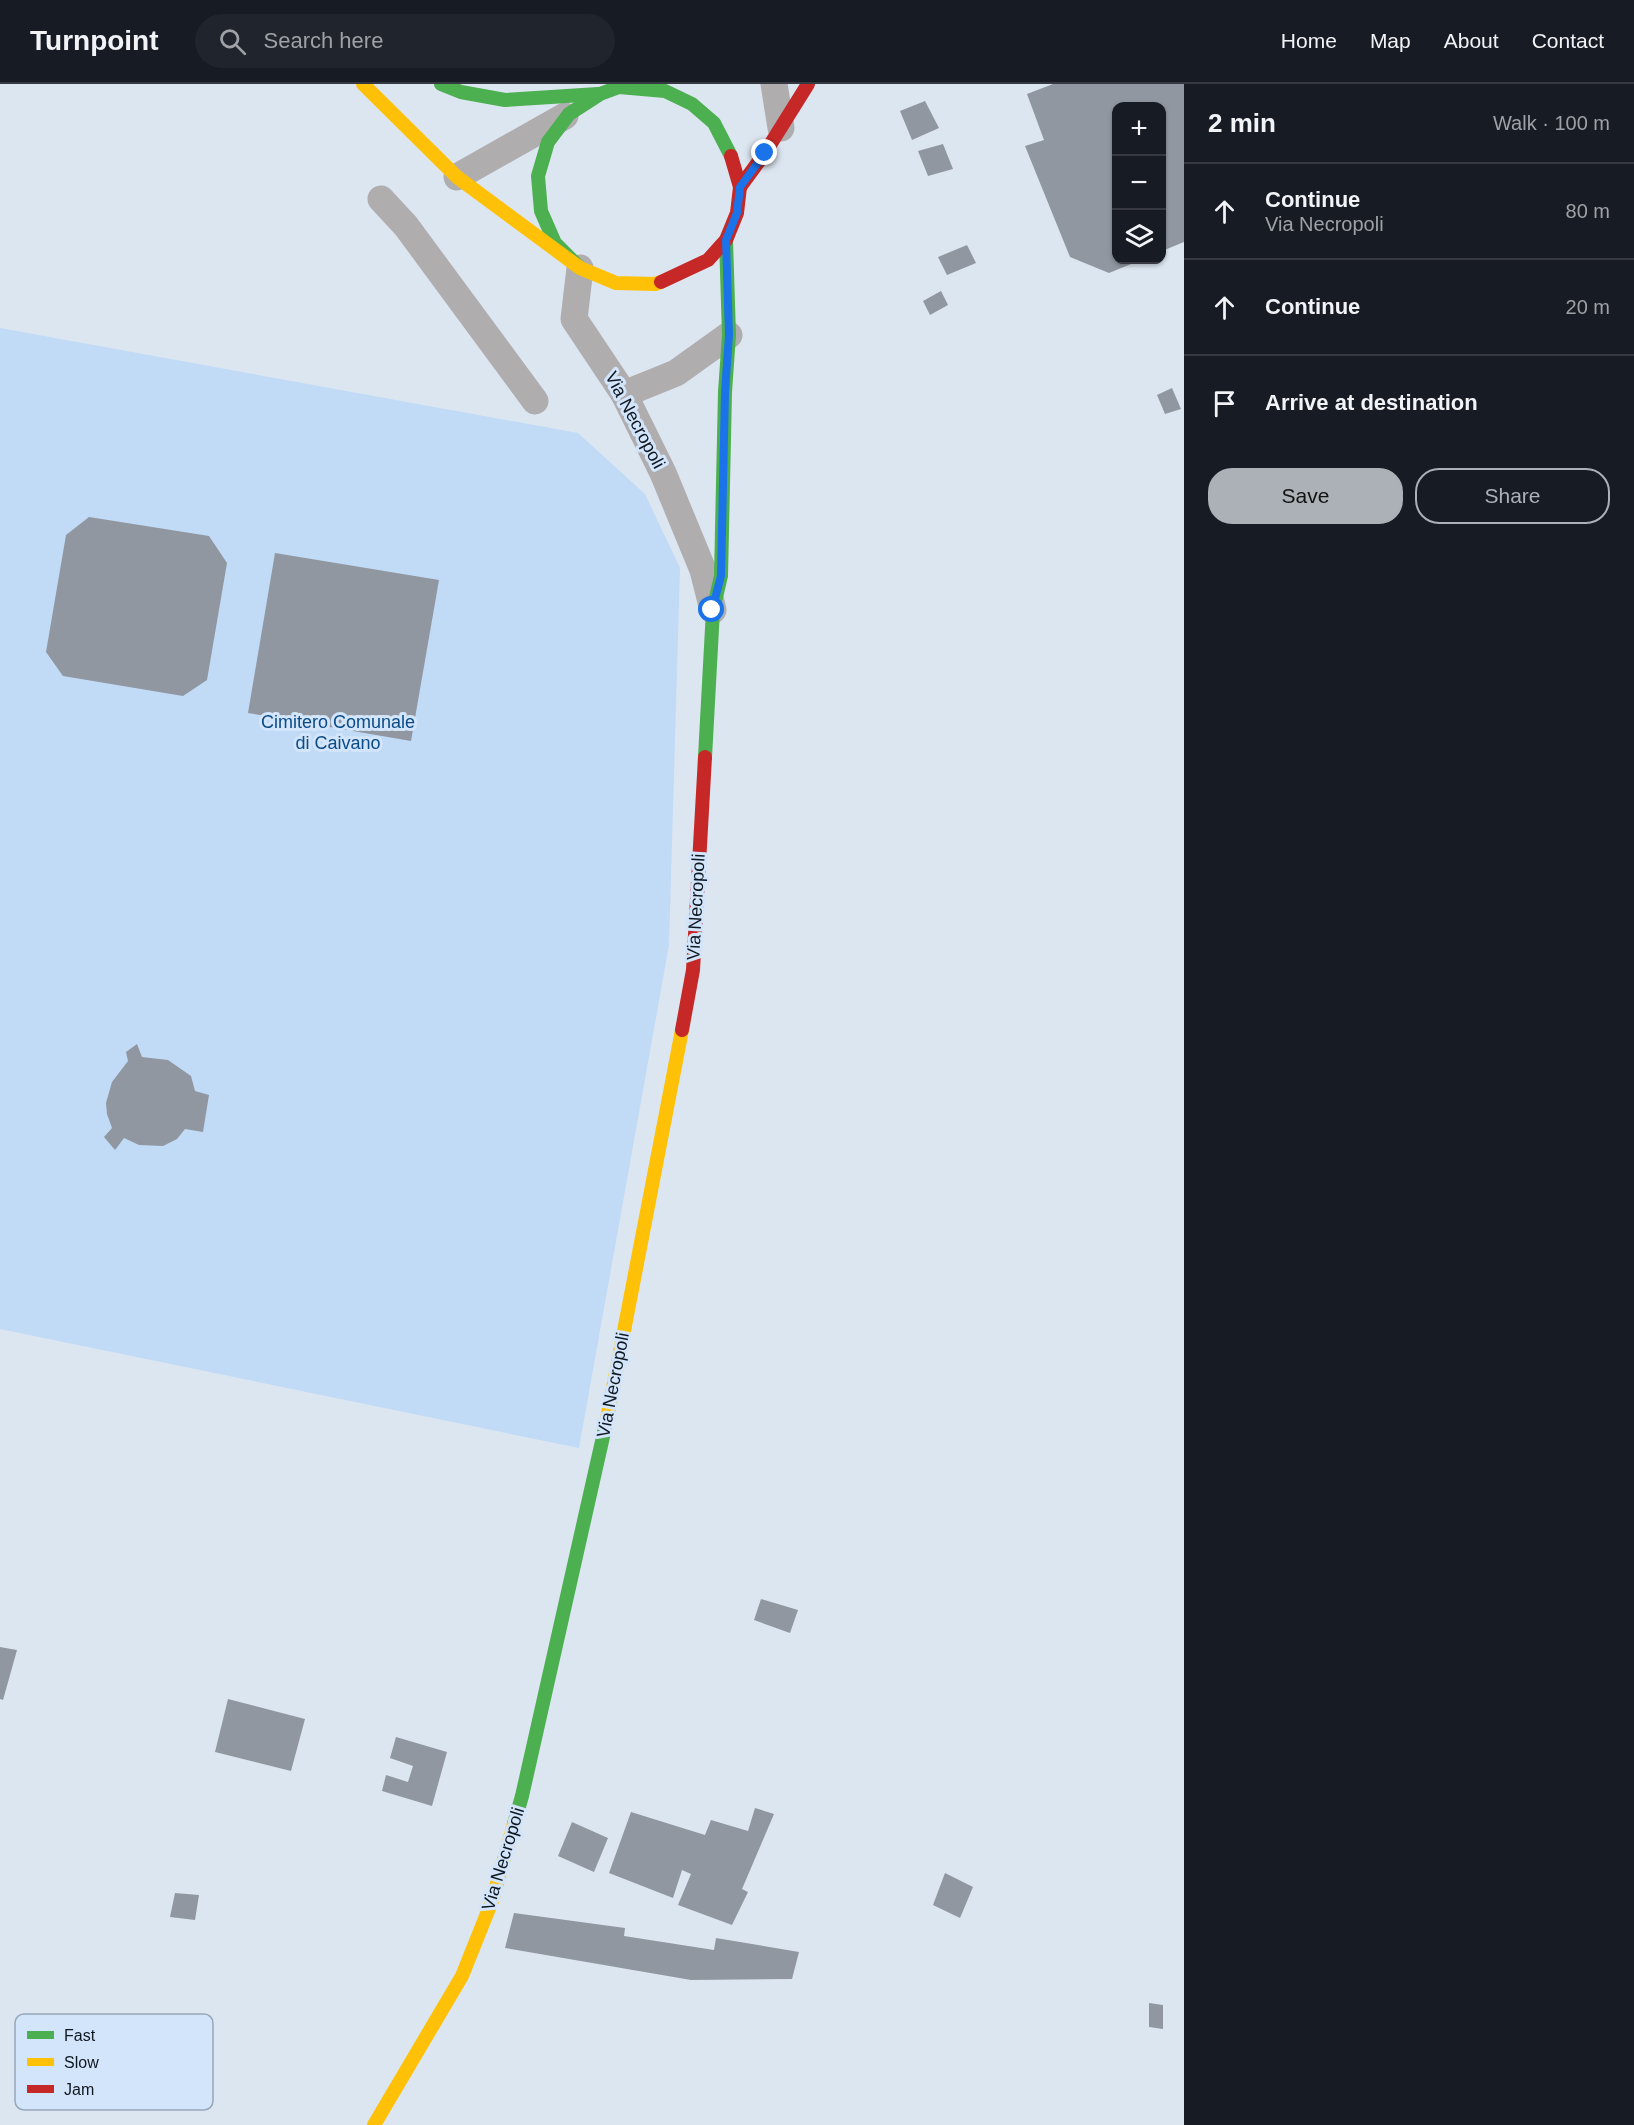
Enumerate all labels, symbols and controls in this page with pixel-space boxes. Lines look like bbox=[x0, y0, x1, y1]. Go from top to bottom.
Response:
search box bbox=[195, 14, 615, 68]
text: Turnpoint bbox=[30, 25, 159, 56]
icon: search bbox=[216, 25, 249, 58]
text: Search here bbox=[264, 28, 383, 53]
text: Home bbox=[1281, 29, 1337, 52]
text: Map bbox=[1370, 29, 1411, 52]
text: About bbox=[1444, 29, 1499, 52]
text: Contact bbox=[1532, 29, 1604, 52]
map controls bbox=[1112, 102, 1166, 264]
button: + bbox=[1112, 102, 1166, 156]
text: 2 min bbox=[1208, 108, 1276, 138]
text: Walk · 100 m bbox=[1493, 112, 1610, 134]
route end bbox=[751, 139, 777, 165]
button: − bbox=[1112, 156, 1166, 210]
text: Continue bbox=[1265, 187, 1360, 212]
icon: ahead bbox=[1208, 195, 1241, 228]
text: 80 m bbox=[1566, 200, 1610, 222]
button: layers bbox=[1112, 210, 1166, 264]
text: Via Necropoli bbox=[1265, 213, 1384, 235]
icon: ahead bbox=[1208, 291, 1241, 324]
text: Continue bbox=[1265, 294, 1360, 319]
text: 20 m bbox=[1566, 296, 1610, 318]
street label: Via Necropoli bbox=[601, 368, 669, 472]
icon: arrive bbox=[1208, 387, 1241, 420]
text: Arrive at destination bbox=[1265, 390, 1478, 415]
button: Save bbox=[1208, 468, 1403, 524]
button: Share bbox=[1415, 468, 1610, 524]
route start bbox=[698, 596, 724, 622]
park label: Cimitero Comunale di Caivano bbox=[261, 712, 415, 753]
street label: Via Necropoli bbox=[683, 853, 709, 961]
street label: Via Necropoli bbox=[593, 1331, 633, 1439]
street label: Via Necropoli bbox=[478, 1805, 528, 1913]
legend bbox=[15, 2014, 213, 2110]
text: Fast bbox=[64, 2027, 96, 2044]
text: Slow bbox=[64, 2054, 99, 2071]
text: Jam bbox=[64, 2081, 94, 2098]

